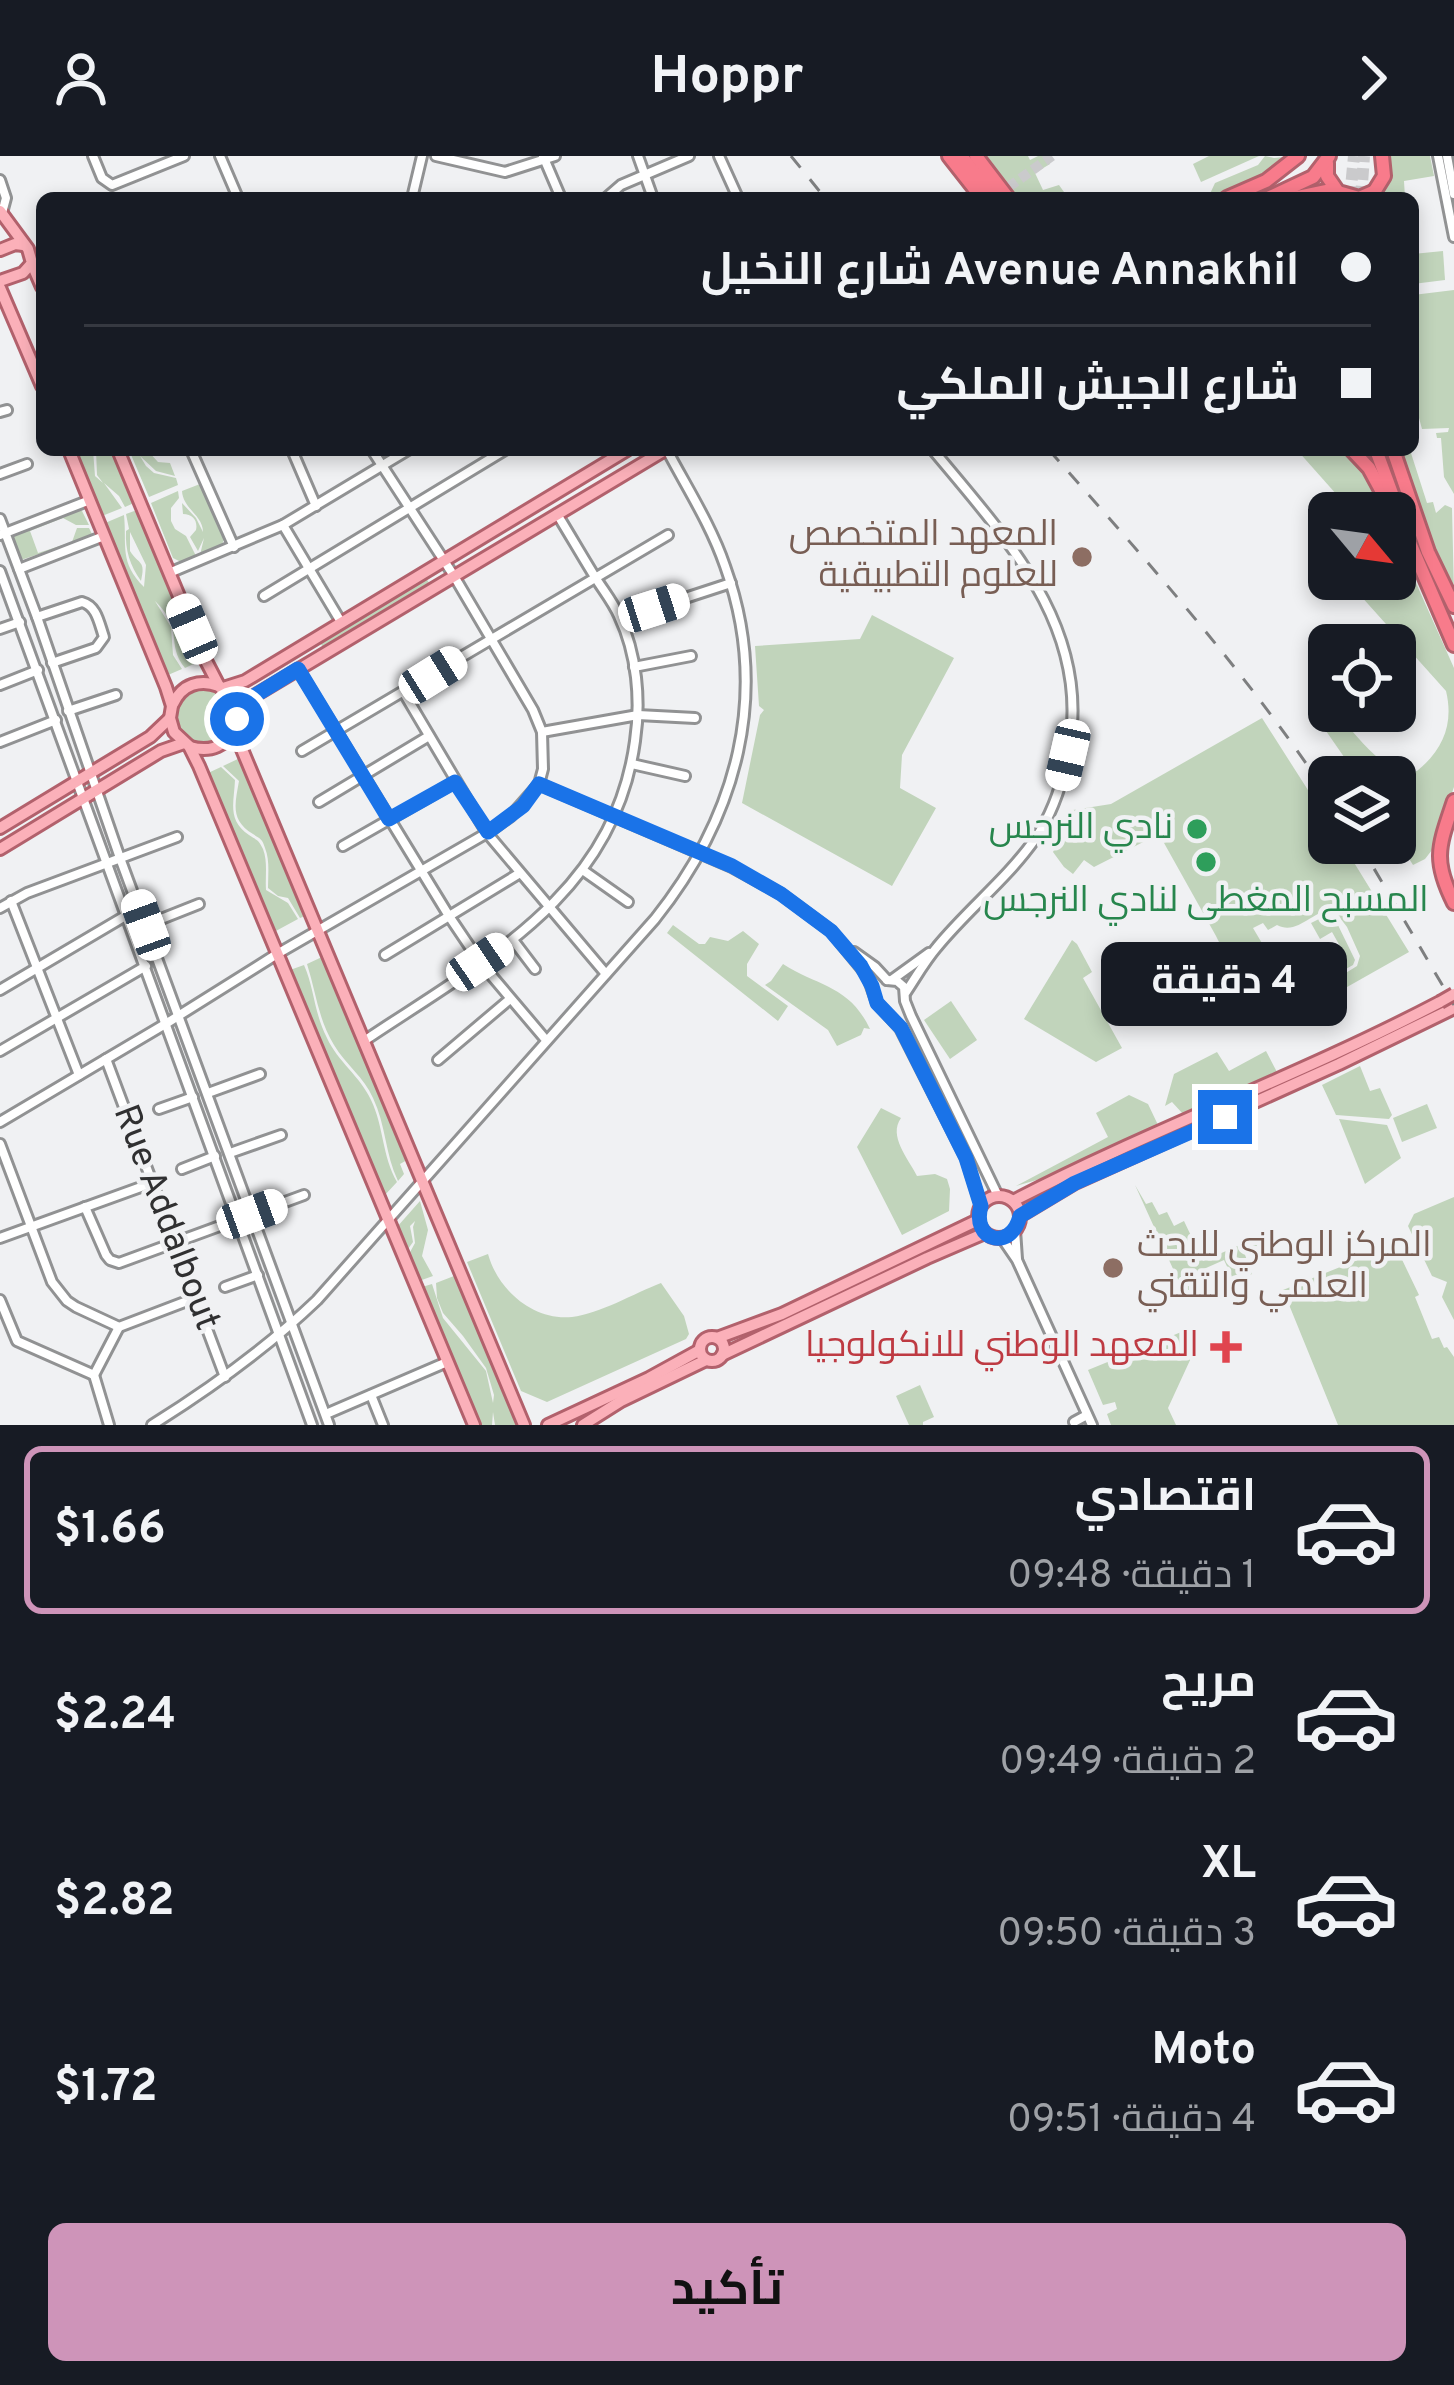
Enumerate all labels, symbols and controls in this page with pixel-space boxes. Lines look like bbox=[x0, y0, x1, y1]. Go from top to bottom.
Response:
text: Hoppr bbox=[651, 44, 803, 113]
icon: person bbox=[48, 45, 114, 111]
icon: forward bbox=[1340, 45, 1406, 111]
text: Avenue Annakhil شارع النخيل bbox=[701, 244, 1299, 301]
text: شارع الجيش الملكي bbox=[896, 359, 1299, 416]
north arrow bbox=[1308, 492, 1416, 600]
map controls bbox=[1308, 492, 1416, 864]
place label: المعهد المتخصص للعلوم التطبيقية bbox=[789, 513, 1058, 600]
marker: المعهد المتخصص للعلوم التطبيقية bbox=[1069, 544, 1095, 570]
car bbox=[614, 580, 694, 636]
car bbox=[161, 589, 223, 669]
button: locate bbox=[1308, 624, 1416, 732]
car bbox=[393, 641, 473, 709]
route start bbox=[210, 692, 264, 746]
car bbox=[1042, 716, 1094, 794]
button: layers bbox=[1308, 756, 1416, 864]
place label: نادي النرجس bbox=[989, 806, 1173, 853]
marker: نادي النرجس bbox=[1184, 816, 1210, 842]
marker: المسبح المغطى لنادي النرجس bbox=[1193, 849, 1219, 875]
place label: المسبح المغطى لنادي النرجس bbox=[983, 879, 1429, 926]
car bbox=[117, 885, 175, 965]
car bbox=[440, 927, 520, 997]
callout: 4 دقيقة bbox=[1102, 943, 1348, 1027]
text: 4 دقيقة bbox=[1151, 959, 1297, 1008]
route end bbox=[1198, 1090, 1252, 1144]
street label: Rue Addalbout bbox=[101, 1099, 229, 1337]
car bbox=[212, 1185, 292, 1243]
place label: المركز الوطني للبحث العلمي والتقني bbox=[1137, 1224, 1432, 1313]
marker: المركز الوطني للبحث العلمي والتقني bbox=[1100, 1255, 1126, 1281]
place label: المعهد الوطني للانكولوجيا bbox=[805, 1324, 1199, 1372]
marker: المعهد الوطني للانكولوجيا bbox=[1210, 1331, 1242, 1363]
text: اقتصادي bbox=[1075, 1470, 1256, 1527]
icon: car bbox=[1292, 1476, 1400, 1584]
text: $1.66 bbox=[54, 1502, 166, 1559]
text: 1 دقيقة · 09:48 bbox=[1007, 1553, 1256, 1602]
text: مريح bbox=[1161, 1656, 1256, 1713]
icon: car bbox=[1292, 1662, 1400, 1770]
text: $2.24 bbox=[54, 1688, 176, 1745]
text: 2 دقيقة · 09:49 bbox=[999, 1739, 1256, 1788]
text: XL bbox=[1201, 1837, 1256, 1894]
icon: car bbox=[1292, 1848, 1400, 1956]
text: $2.82 bbox=[54, 1874, 175, 1931]
text: 3 دقيقة · 09:50 bbox=[997, 1911, 1256, 1960]
text: Moto bbox=[1152, 2023, 1256, 2080]
icon: car bbox=[1292, 2034, 1400, 2142]
text: $1.72 bbox=[54, 2060, 157, 2117]
text: 4 دقيقة · 09:51 bbox=[1007, 2097, 1256, 2146]
button: تأكيد bbox=[48, 2223, 1406, 2361]

